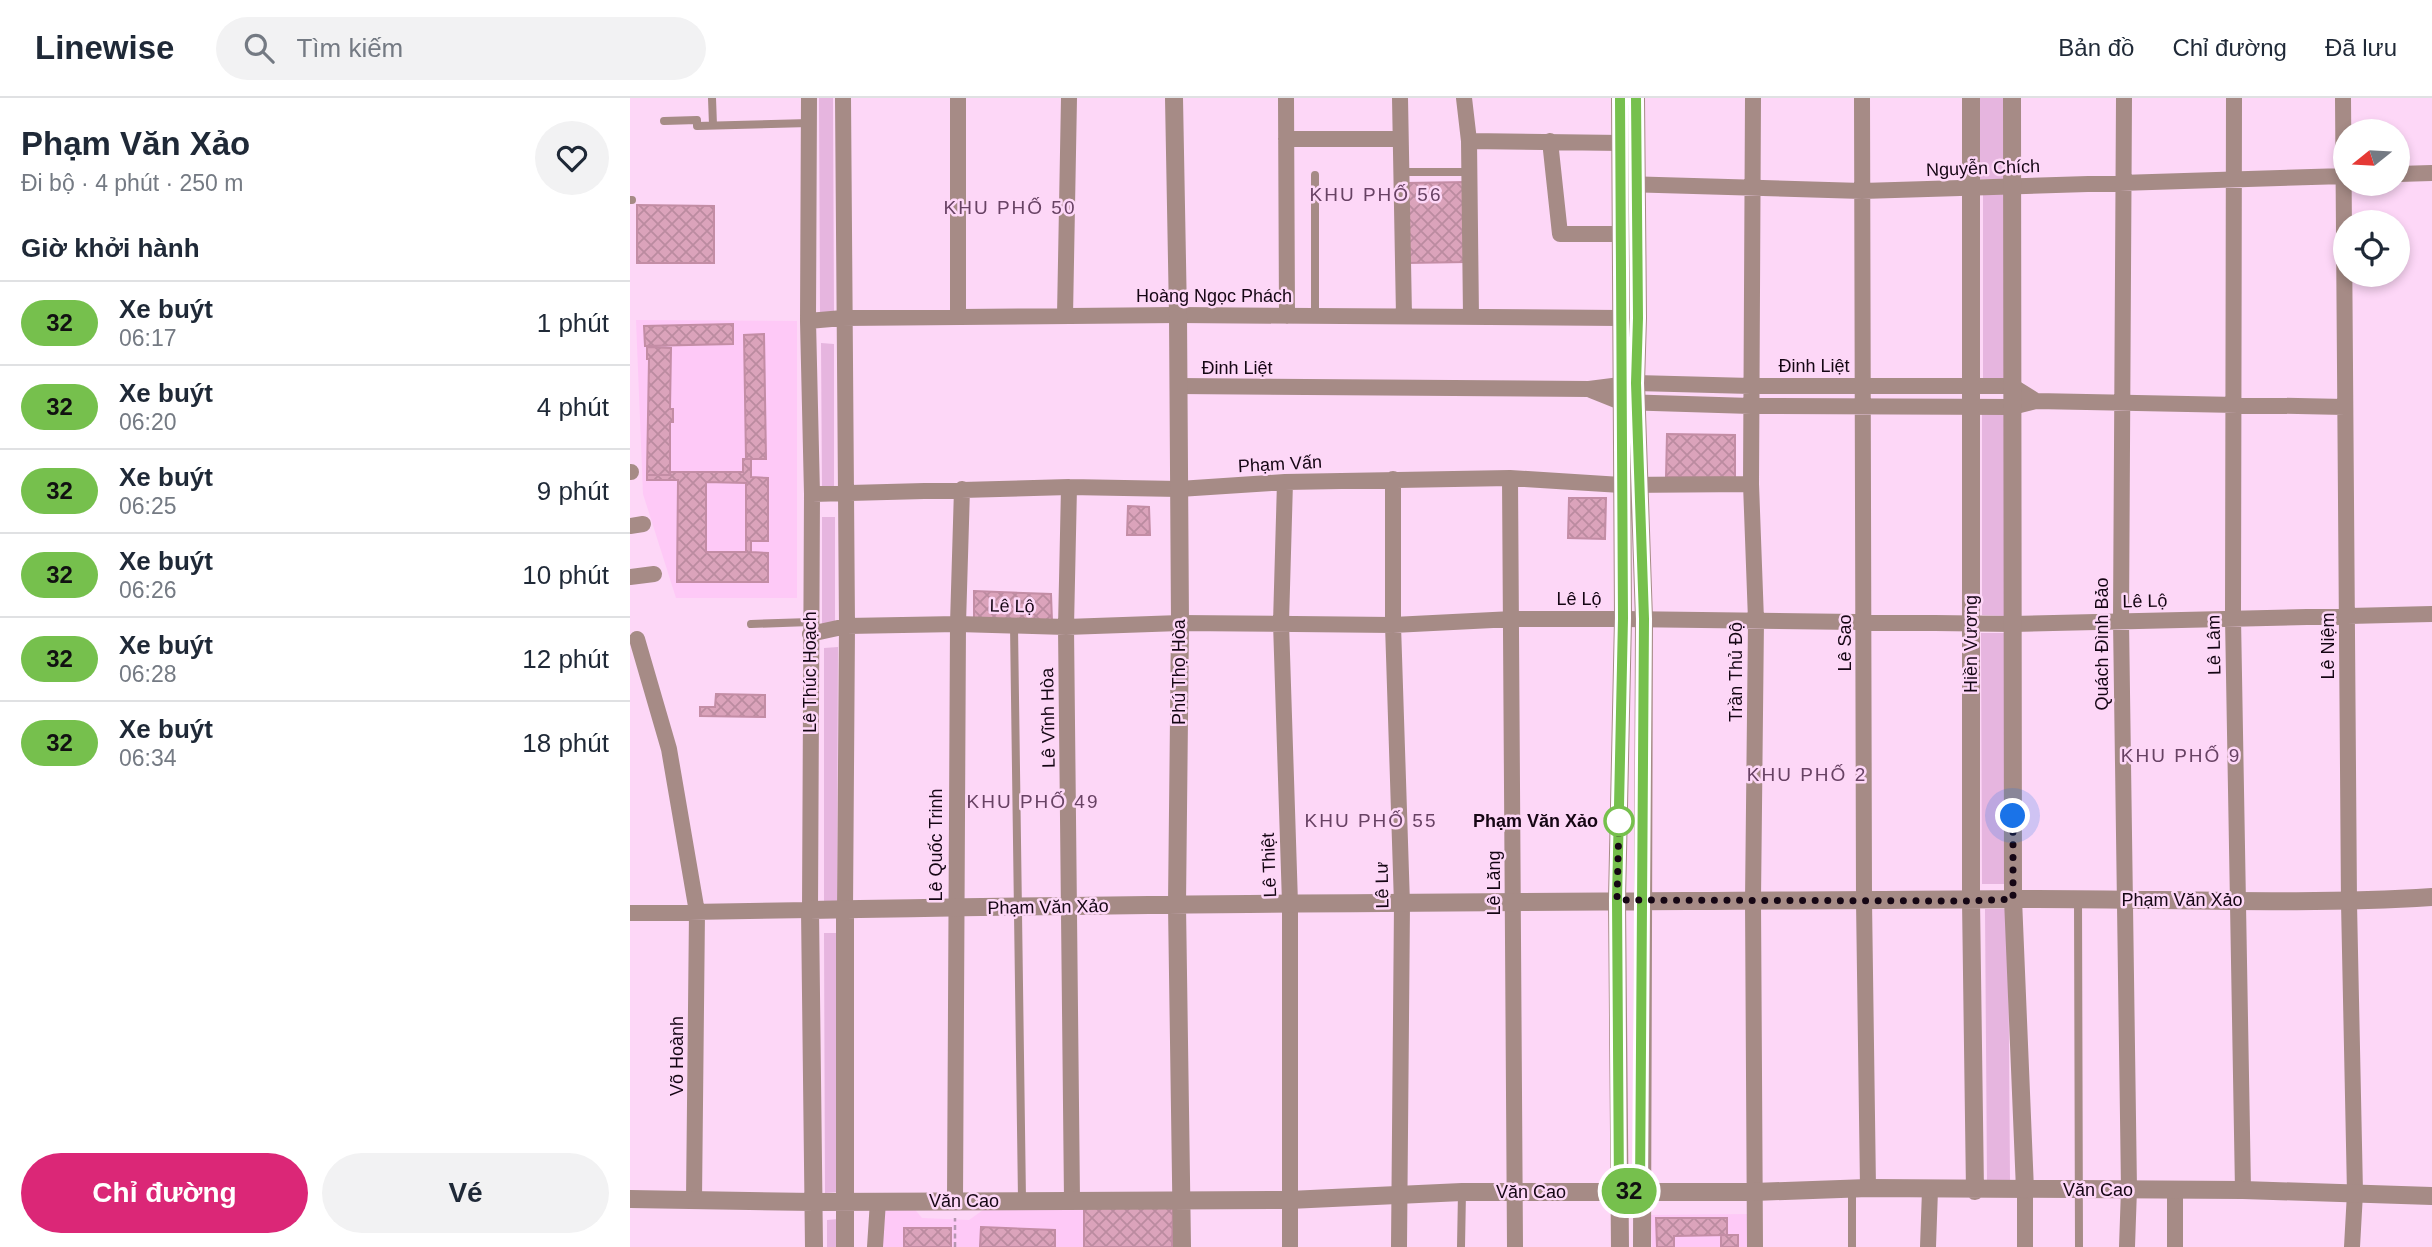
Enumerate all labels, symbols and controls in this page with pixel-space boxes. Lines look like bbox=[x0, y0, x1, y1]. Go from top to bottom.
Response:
search box bbox=[216, 17, 706, 80]
text: Linewise bbox=[35, 29, 174, 66]
icon: search bbox=[240, 29, 278, 67]
text: Tìm kiếm bbox=[296, 33, 403, 63]
text: Bản đồ bbox=[2058, 34, 2134, 61]
text: Chỉ đường bbox=[2172, 34, 2287, 61]
text: Đã lưu bbox=[2325, 34, 2397, 61]
north arrow bbox=[2333, 119, 2410, 196]
map controls bbox=[2333, 119, 2410, 287]
button: heart bbox=[535, 121, 609, 195]
text: Phạm Văn Xảo bbox=[21, 125, 250, 162]
street label: Nguyễn Chích bbox=[1926, 155, 2040, 180]
text: Đi bộ · 4 phút · 250 m bbox=[21, 170, 243, 196]
district label: KHU PHỐ 56 bbox=[1310, 184, 1442, 205]
district label: KHU PHỐ 50 bbox=[944, 197, 1076, 218]
button: locate bbox=[2333, 210, 2410, 287]
text: Giờ khởi hành bbox=[21, 233, 200, 263]
street label: Hoàng Ngọc Phách bbox=[1136, 286, 1292, 306]
text: Xe buýt bbox=[119, 294, 213, 324]
text: 1 phút bbox=[537, 308, 609, 338]
text: 32 bbox=[46, 309, 73, 336]
text: 06:17 bbox=[119, 325, 177, 351]
street label: Đinh Liệt bbox=[1778, 356, 1850, 376]
street label: Đinh Liệt bbox=[1201, 358, 1273, 378]
text: Xe buýt bbox=[119, 378, 213, 408]
text: 4 phút bbox=[537, 392, 609, 422]
text: 32 bbox=[46, 393, 73, 420]
text: 06:20 bbox=[119, 409, 177, 435]
street label: Phạm Vấn bbox=[1238, 452, 1322, 476]
text: Xe buýt bbox=[119, 462, 213, 492]
text: 9 phút bbox=[537, 476, 609, 506]
text: 32 bbox=[46, 477, 73, 504]
text: 06:25 bbox=[119, 493, 177, 519]
text: Xe buýt bbox=[119, 546, 213, 576]
text: 10 phút bbox=[522, 560, 609, 590]
text: 32 bbox=[46, 561, 73, 588]
text: 06:26 bbox=[119, 577, 177, 603]
street label: Quách Đình Bảo bbox=[2092, 577, 2112, 711]
street label: Lê Lộ bbox=[1556, 589, 1602, 609]
street label: Lê Lộ bbox=[2122, 591, 2168, 611]
street label: Hiền Vương bbox=[1961, 595, 1981, 693]
street label: Lê Lộ bbox=[989, 596, 1035, 616]
street label: Lê Thúc Hoạch bbox=[800, 611, 820, 733]
street label: Lê Niệm bbox=[2318, 612, 2338, 680]
street label: Lê Sao bbox=[1835, 614, 1855, 672]
street label: Lê Lâm bbox=[2203, 615, 2225, 675]
street label: Phú Thọ Hòa bbox=[1169, 618, 1189, 725]
street label: Trần Thủ Độ bbox=[1726, 622, 1746, 722]
text: Xe buýt bbox=[119, 630, 213, 660]
text: 12 phút bbox=[522, 644, 609, 674]
text: 32 bbox=[46, 645, 73, 672]
text: 06:28 bbox=[119, 661, 177, 687]
street label: Lê Vĩnh Hòa bbox=[1037, 667, 1059, 768]
text: Xe buýt bbox=[119, 714, 213, 744]
text: 18 phút bbox=[522, 728, 609, 758]
text: 32 bbox=[46, 729, 73, 756]
text: 06:34 bbox=[119, 745, 177, 771]
district label: KHU PHỐ 9 bbox=[2121, 745, 2241, 766]
district label: KHU PHỐ 2 bbox=[1747, 764, 1867, 785]
street label: Lê Quốc Trinh bbox=[926, 788, 946, 902]
district label: KHU PHỐ 49 bbox=[967, 791, 1099, 812]
your location bbox=[1995, 798, 2030, 833]
marker: Phạm Văn Xảo bbox=[1604, 806, 1634, 836]
district label: KHU PHỐ 55 bbox=[1305, 810, 1437, 831]
place label: Phạm Văn Xảo bbox=[1473, 811, 1598, 831]
street label: Lê Thiệt bbox=[1258, 832, 1280, 898]
street label: Lê Lăng bbox=[1484, 850, 1504, 916]
street label: Lê Lư bbox=[1372, 861, 1392, 909]
street label: Phạm Văn Xảo bbox=[2121, 890, 2243, 910]
street label: Phạm Văn Xảo bbox=[987, 896, 1109, 918]
street label: Võ Hoành bbox=[667, 1016, 687, 1096]
button: Chỉ đường bbox=[21, 1153, 308, 1233]
button: Vé bbox=[322, 1153, 609, 1233]
line badge: 32 bbox=[1598, 1168, 1660, 1214]
text: 32 bbox=[1616, 1177, 1642, 1204]
street label: Văn Cao bbox=[2063, 1180, 2133, 1200]
street label: Văn Cao bbox=[1496, 1182, 1566, 1202]
street label: Văn Cao bbox=[929, 1191, 999, 1211]

